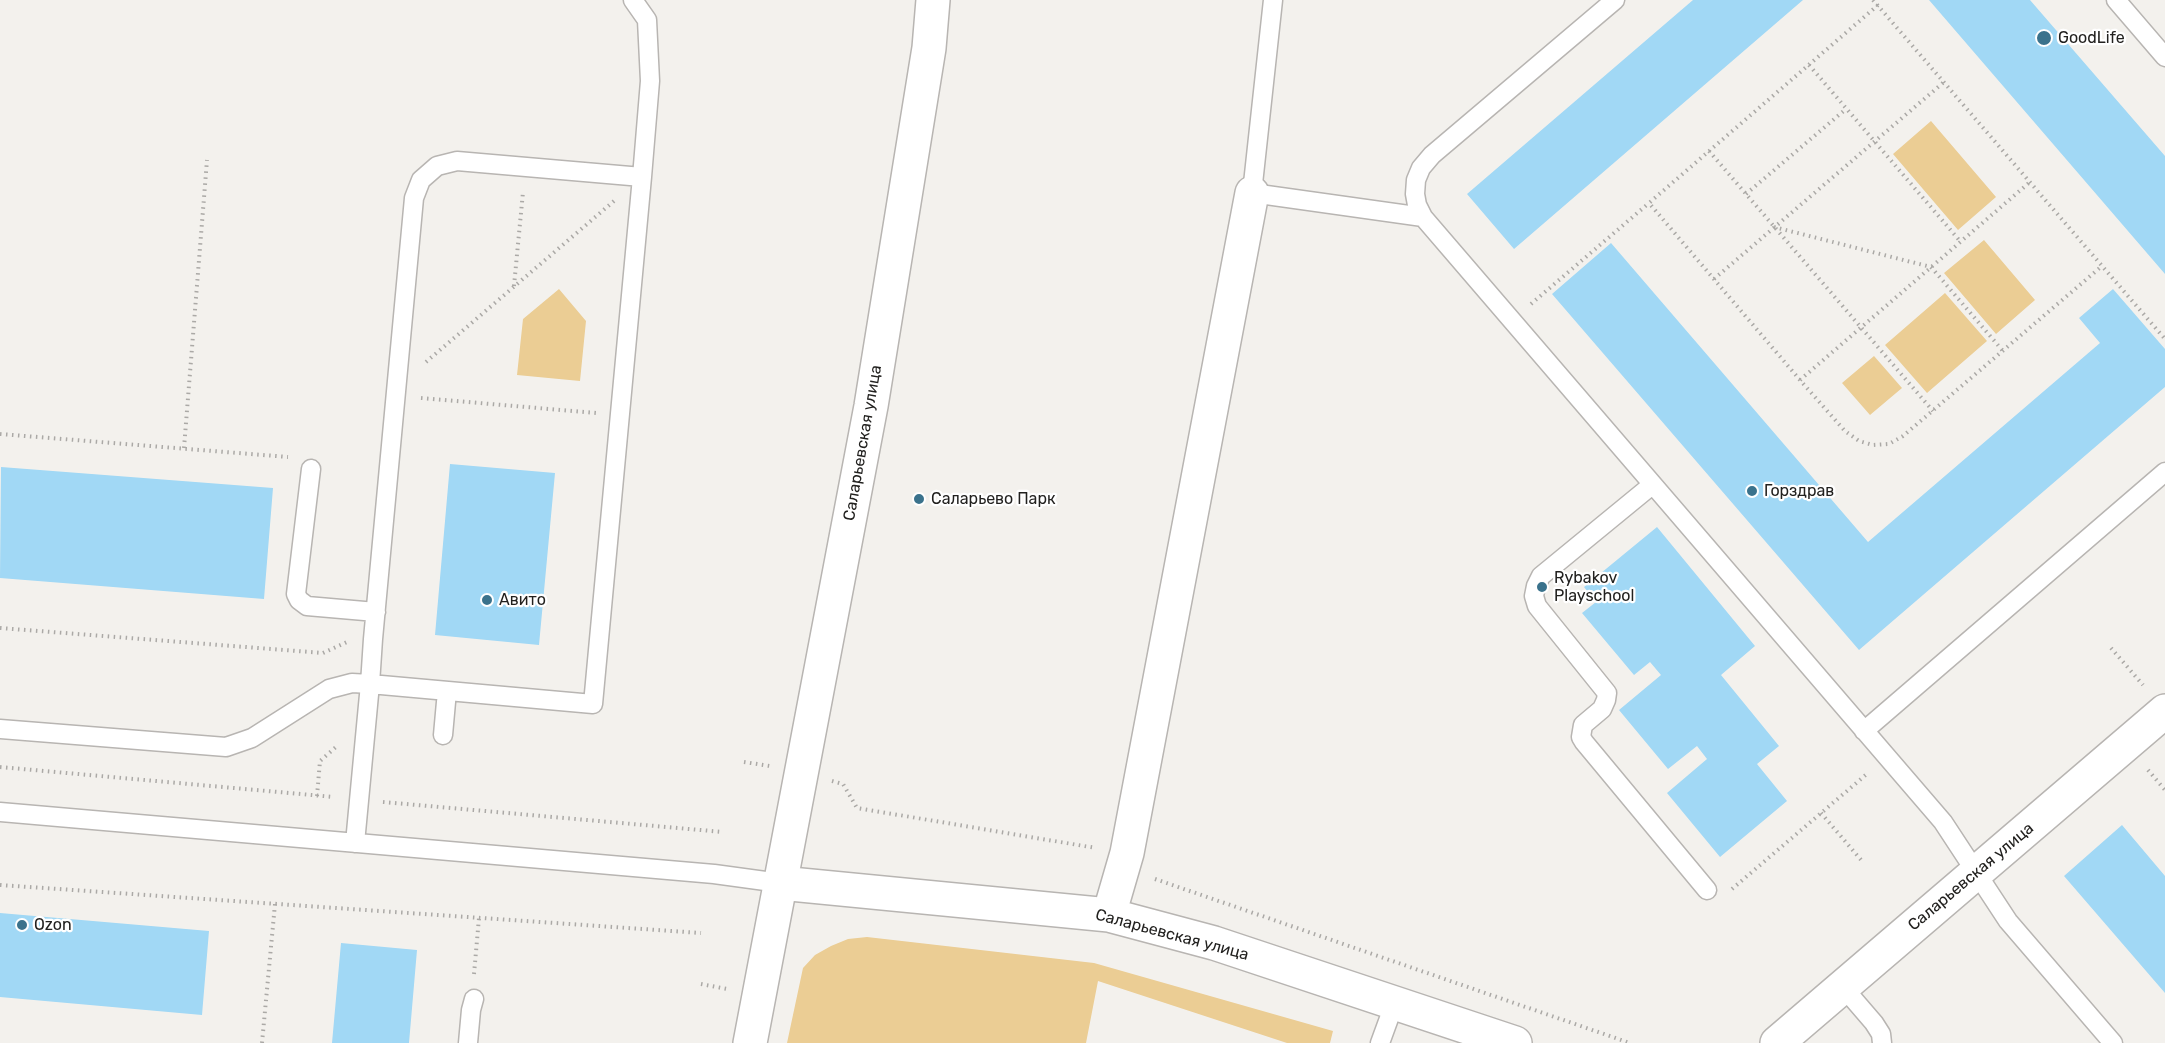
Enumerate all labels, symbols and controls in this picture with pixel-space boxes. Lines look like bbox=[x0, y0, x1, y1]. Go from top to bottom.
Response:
place label: GoodLife bbox=[2058, 28, 2125, 48]
marker: GoodLife bbox=[2035, 29, 2053, 47]
street label: Саларьевская улица bbox=[840, 364, 886, 522]
place label: Горздрав bbox=[1764, 481, 1834, 501]
marker: Горздрав bbox=[1745, 484, 1759, 498]
place label: Саларьево Парк bbox=[931, 489, 1056, 509]
marker: Саларьево Парк bbox=[912, 492, 926, 506]
place label: Rybakov Playschool bbox=[1554, 568, 1634, 606]
marker: Rybakov Playschool bbox=[1535, 580, 1549, 594]
place label: Авито bbox=[499, 590, 546, 610]
marker: Авито bbox=[480, 593, 494, 607]
street label: Саларьевская улица bbox=[1904, 819, 2038, 935]
street label: Саларьевская улица bbox=[1093, 905, 1251, 965]
place label: Ozon bbox=[34, 915, 72, 935]
marker: Ozon bbox=[15, 918, 29, 932]

